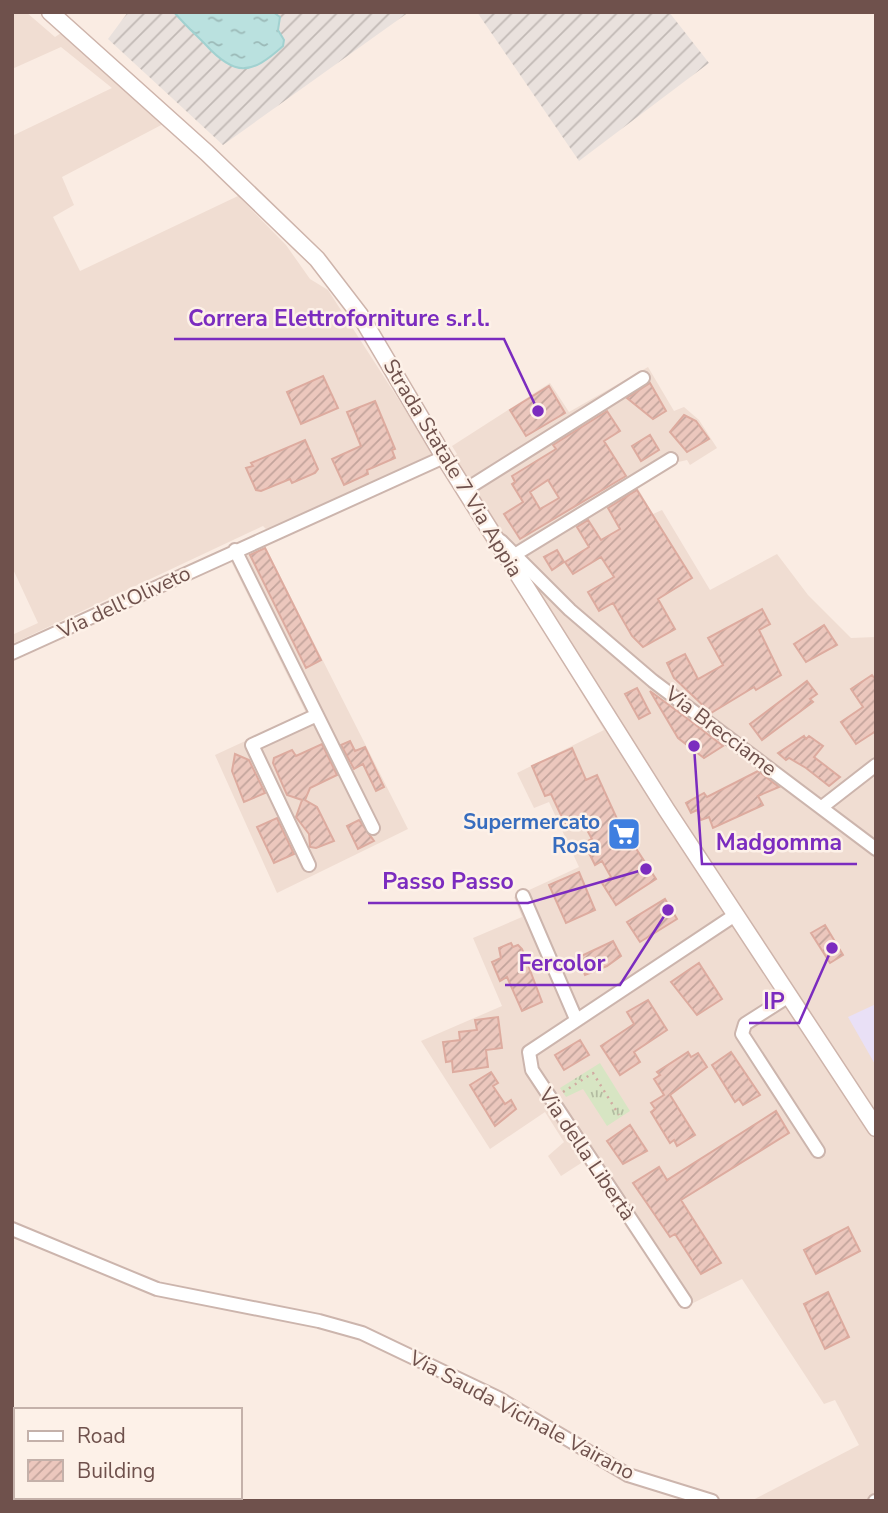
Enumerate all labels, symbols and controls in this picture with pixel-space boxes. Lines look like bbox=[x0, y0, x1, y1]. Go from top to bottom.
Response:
callout: Correra Elettroforniture s.r.l. bbox=[174, 295, 504, 339]
text: Correra Elettroforniture s.r.l. bbox=[188, 303, 490, 334]
street label: Strada Statale 7 Via Appia bbox=[377, 354, 529, 582]
street label: Via dell'Oliveto bbox=[52, 559, 195, 645]
street label: Via Brecciame bbox=[659, 679, 783, 782]
place label: Supermercato Rosa bbox=[463, 808, 600, 860]
supermarket icon: Supermercato Rosa bbox=[605, 815, 643, 853]
callout: Madgomma bbox=[702, 820, 857, 864]
text: Madgomma bbox=[716, 827, 842, 858]
callout: Passo Passo bbox=[368, 859, 528, 903]
text: Passo Passo bbox=[382, 866, 514, 897]
callout: Fercolor bbox=[505, 941, 620, 985]
text: Fercolor bbox=[518, 948, 606, 979]
callout: IP bbox=[749, 979, 799, 1023]
text: IP bbox=[763, 986, 785, 1017]
street label: Via della Libertà bbox=[532, 1081, 642, 1226]
street label: Via Sauda Vicinale Vairano bbox=[403, 1343, 640, 1486]
legend bbox=[14, 1408, 242, 1499]
text: Road bbox=[77, 1422, 126, 1450]
text: Building bbox=[77, 1457, 155, 1485]

